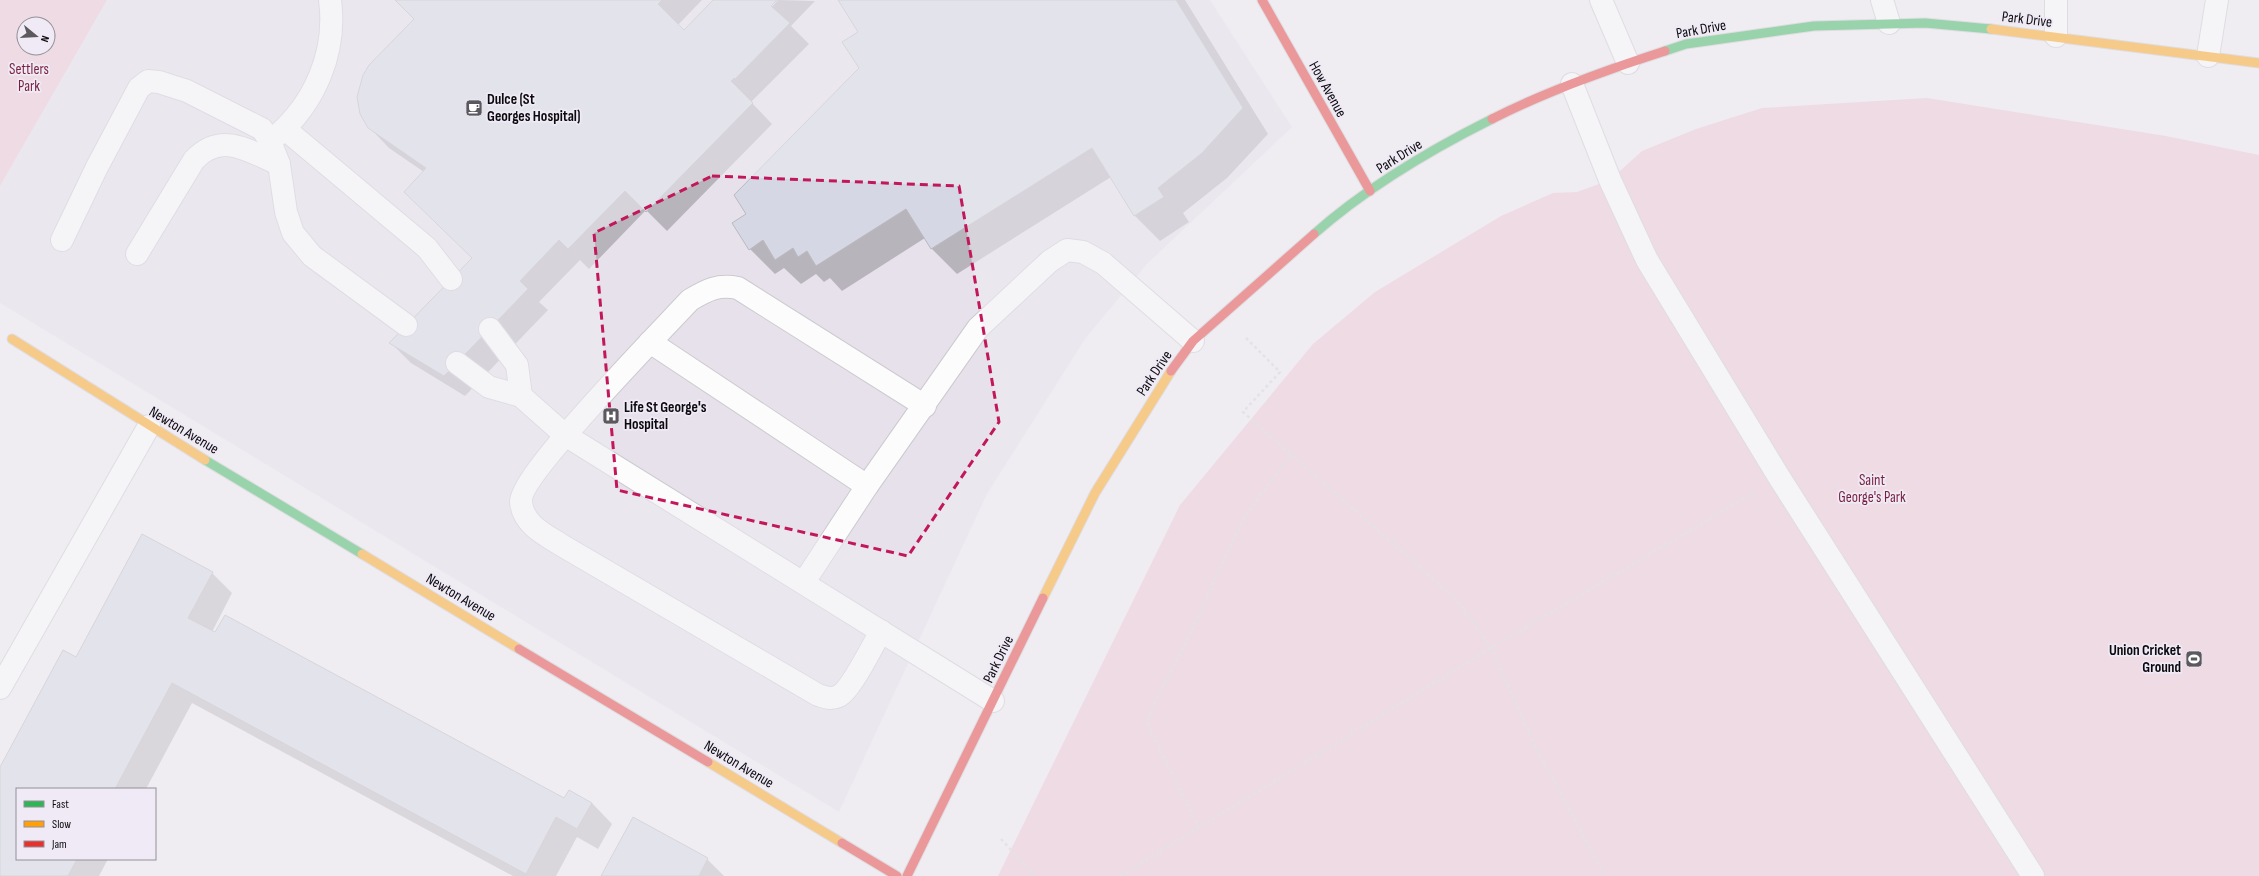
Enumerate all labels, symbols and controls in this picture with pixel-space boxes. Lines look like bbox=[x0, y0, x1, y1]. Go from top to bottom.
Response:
street label: Park Drive bbox=[2001, 7, 2053, 32]
north arrow bbox=[16, 16, 56, 56]
street label: Park Drive bbox=[1675, 16, 1728, 43]
text: N bbox=[38, 34, 52, 44]
street label: How Avenue bbox=[1304, 58, 1351, 121]
park label: Settlers Park bbox=[9, 60, 49, 96]
place label: Dulce (St Georges Hospital) bbox=[487, 90, 581, 126]
cafe icon: Dulce (St Georges Hospital) bbox=[464, 98, 484, 118]
street label: Park Drive bbox=[1373, 135, 1426, 178]
street label: Park Drive bbox=[1132, 347, 1176, 400]
place label: Life St George's Hospital bbox=[624, 398, 707, 434]
street label: Newton Avenue bbox=[145, 402, 222, 459]
hospital icon: Life St George's Hospital bbox=[601, 406, 621, 426]
park label: Saint George's Park bbox=[1838, 471, 1906, 507]
street label: Newton Avenue bbox=[422, 569, 499, 626]
street label: Park Drive bbox=[979, 632, 1018, 686]
place label: Union Cricket Ground bbox=[2109, 641, 2181, 677]
sports icon: Union Cricket Ground bbox=[2184, 649, 2204, 669]
street label: Newton Avenue bbox=[700, 736, 777, 793]
legend bbox=[16, 788, 156, 860]
text: Fast bbox=[52, 797, 69, 812]
text: Slow bbox=[52, 817, 71, 832]
text: Jam bbox=[51, 837, 67, 852]

